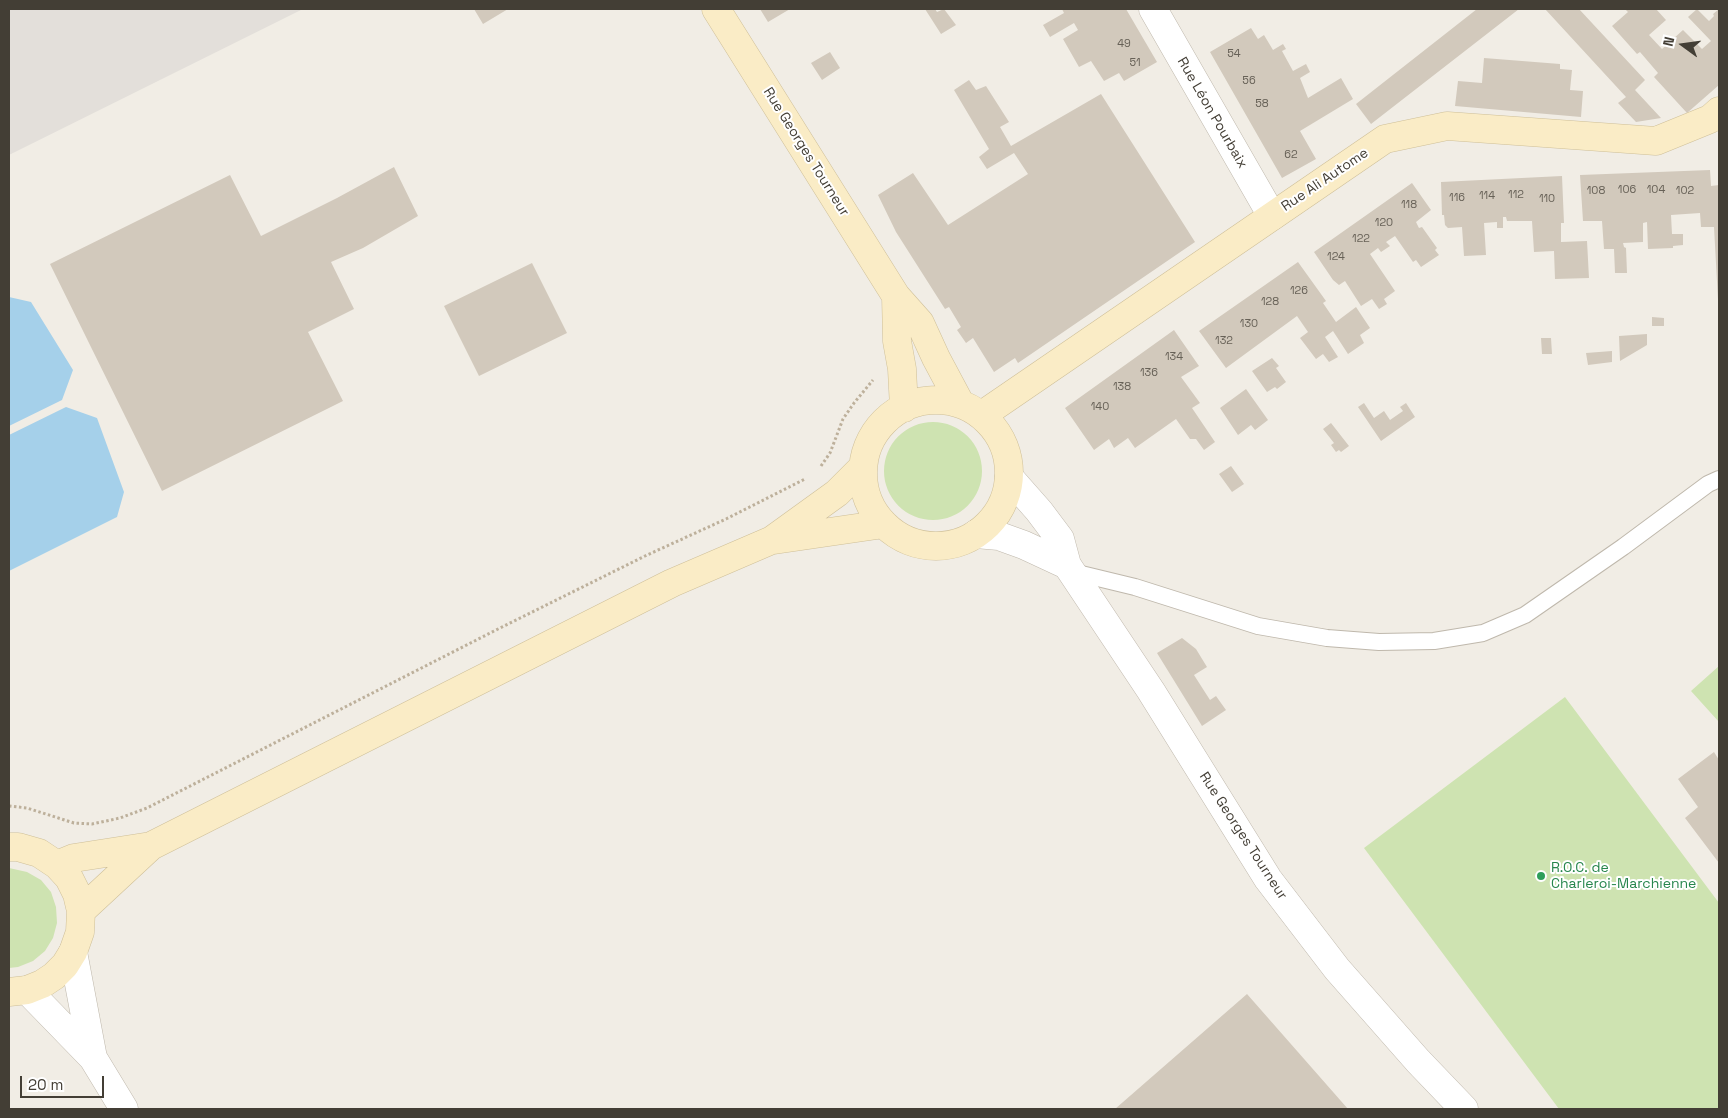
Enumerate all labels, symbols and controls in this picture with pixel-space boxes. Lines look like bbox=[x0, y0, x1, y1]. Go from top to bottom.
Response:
north arrow bbox=[1658, 20, 1708, 70]
text: N bbox=[1659, 35, 1678, 48]
house number: 49 bbox=[1117, 37, 1131, 51]
house number: 54 bbox=[1227, 47, 1241, 61]
street label: Rue Léon Pourbaix bbox=[1173, 54, 1251, 172]
house number: 51 bbox=[1129, 56, 1141, 70]
house number: 56 bbox=[1242, 74, 1256, 88]
street label: Rue Georges Tourneur bbox=[759, 84, 853, 220]
house number: 58 bbox=[1255, 97, 1269, 111]
street label: Rue Ali Autome bbox=[1278, 145, 1372, 215]
house number: 62 bbox=[1284, 148, 1298, 162]
house number: 106 bbox=[1618, 183, 1636, 197]
house number: 104 bbox=[1647, 183, 1665, 197]
house number: 108 bbox=[1587, 184, 1605, 198]
house number: 102 bbox=[1676, 184, 1694, 198]
house number: 112 bbox=[1508, 188, 1524, 202]
house number: 114 bbox=[1479, 189, 1495, 203]
house number: 116 bbox=[1449, 191, 1465, 205]
house number: 110 bbox=[1539, 192, 1555, 206]
house number: 118 bbox=[1401, 198, 1417, 212]
house number: 120 bbox=[1375, 216, 1393, 230]
house number: 122 bbox=[1352, 232, 1370, 246]
house number: 124 bbox=[1327, 250, 1345, 264]
house number: 126 bbox=[1290, 284, 1308, 298]
house number: 128 bbox=[1261, 295, 1279, 309]
house number: 130 bbox=[1240, 317, 1258, 331]
house number: 132 bbox=[1215, 334, 1233, 348]
house number: 134 bbox=[1165, 350, 1183, 364]
house number: 136 bbox=[1140, 366, 1158, 380]
house number: 138 bbox=[1113, 380, 1131, 394]
house number: 140 bbox=[1091, 400, 1109, 414]
street label: Rue Georges Tourneur bbox=[1195, 769, 1291, 903]
place label: R.O.C. de Charleroi-Marchienne bbox=[1551, 860, 1696, 892]
marker: R.O.C. de Charleroi-Marchienne bbox=[1535, 870, 1547, 882]
scale bar bbox=[22, 1066, 106, 1098]
text: 20 m bbox=[28, 1075, 63, 1094]

